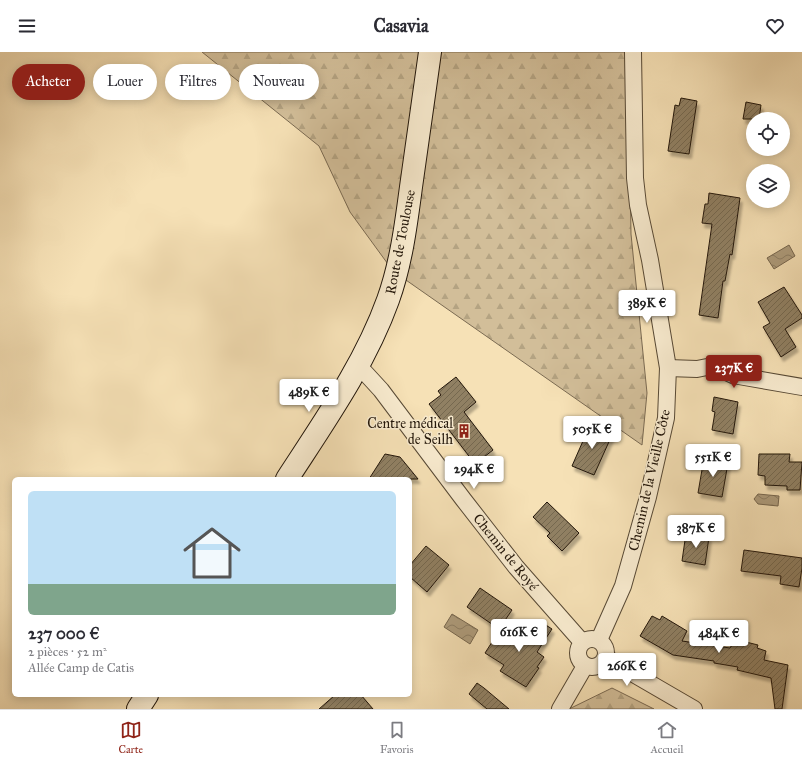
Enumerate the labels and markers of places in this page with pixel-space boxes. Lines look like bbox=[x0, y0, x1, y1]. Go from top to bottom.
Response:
pin: 389K € bbox=[614, 290, 680, 324]
pin: 237K € bbox=[701, 355, 767, 389]
pin: 489K € bbox=[276, 379, 342, 413]
place label: Centre médical de Seilh bbox=[367, 415, 453, 448]
pin: 505K € bbox=[559, 416, 625, 450]
building icon: Centre médical de Seilh bbox=[456, 423, 472, 439]
pin: 551K € bbox=[680, 444, 746, 478]
pin: 294K € bbox=[441, 456, 507, 490]
pin: 387K € bbox=[663, 515, 729, 549]
pin: 616K € bbox=[486, 619, 552, 653]
pin: 484K € bbox=[686, 620, 752, 654]
pin: 266K € bbox=[594, 653, 660, 687]

